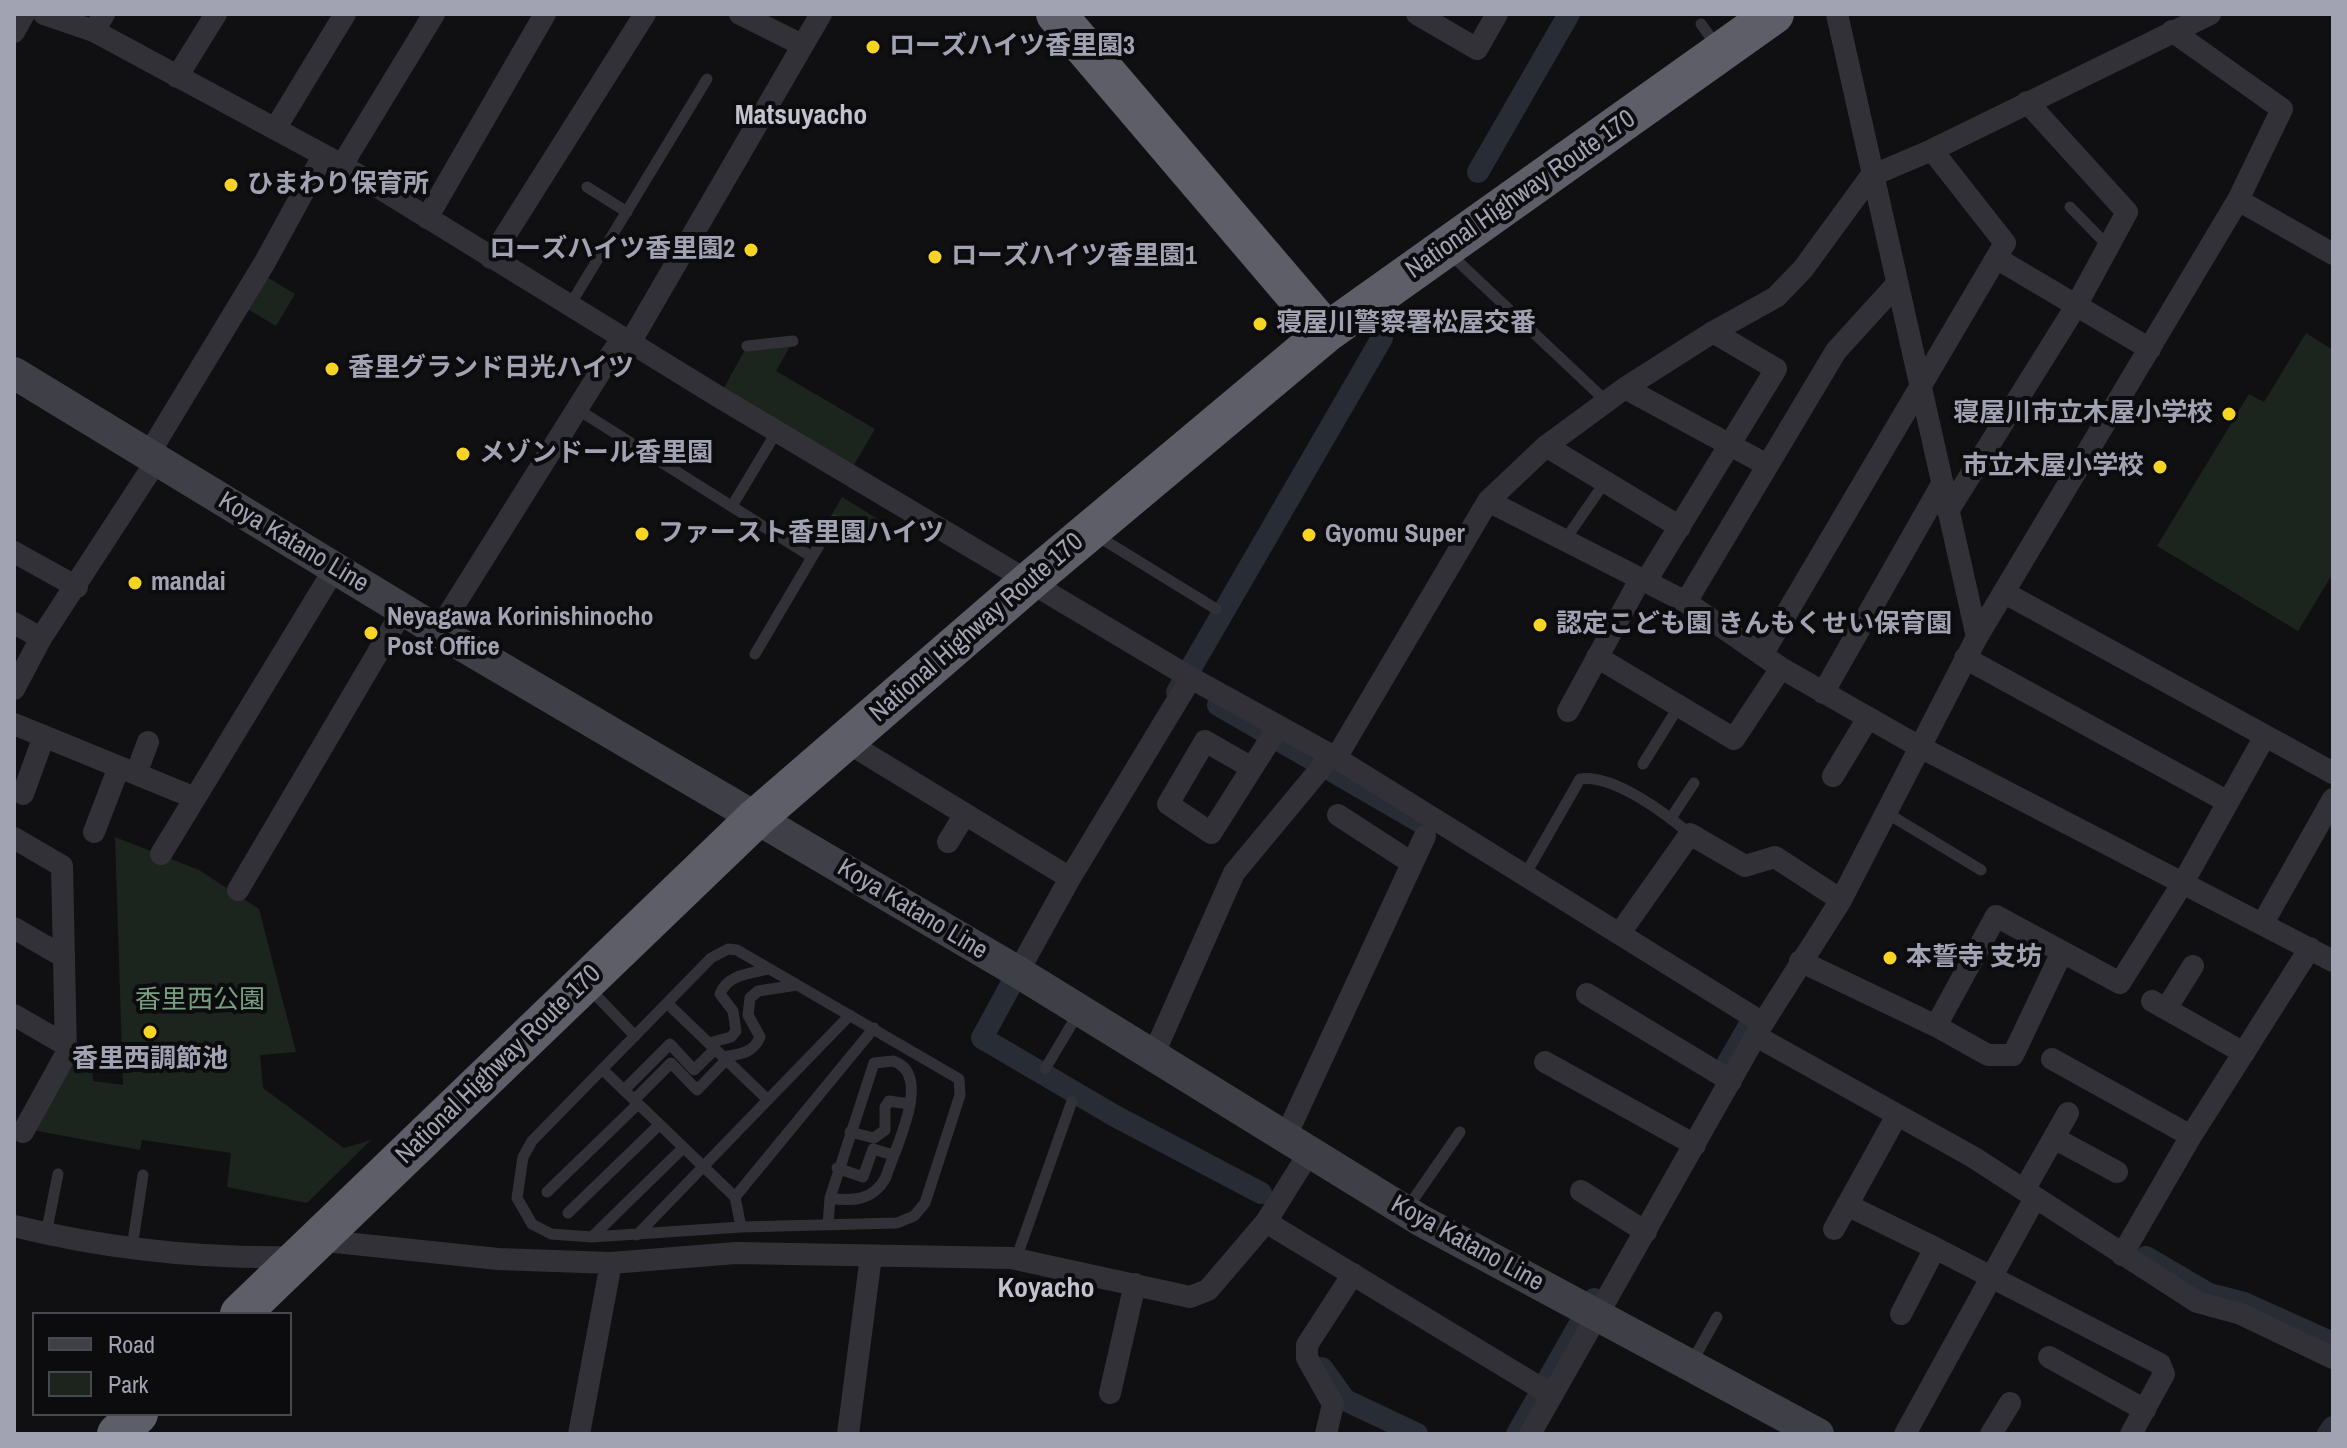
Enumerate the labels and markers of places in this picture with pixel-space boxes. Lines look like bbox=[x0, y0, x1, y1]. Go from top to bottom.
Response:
place label: ローズハイツ香里園3 bbox=[889, 31, 1135, 63]
marker: ローズハイツ香里園3 bbox=[864, 38, 882, 56]
place label: ひまわり保育所 bbox=[247, 169, 429, 201]
marker: ひまわり保育所 bbox=[222, 176, 240, 194]
place label: ローズハイツ香里園2 bbox=[489, 234, 735, 266]
marker: ローズハイツ香里園2 bbox=[742, 241, 760, 259]
place label: ローズハイツ香里園1 bbox=[951, 241, 1197, 273]
marker: ローズハイツ香里園1 bbox=[926, 248, 944, 266]
place label: 寝屋川警察署松屋交番 bbox=[1276, 308, 1536, 340]
marker: 寝屋川警察署松屋交番 bbox=[1251, 315, 1269, 333]
place label: 香里グランド日光ハイツ bbox=[348, 353, 634, 385]
marker: 香里グランド日光ハイツ bbox=[323, 360, 341, 378]
place label: 寝屋川市立木屋小学校 bbox=[1953, 398, 2213, 430]
marker: 寝屋川市立木屋小学校 bbox=[2220, 405, 2238, 423]
place label: メゾンドール香里園 bbox=[479, 438, 713, 470]
marker: メゾンドール香里園 bbox=[454, 445, 472, 463]
place label: 市立木屋小学校 bbox=[1962, 451, 2144, 483]
marker: 市立木屋小学校 bbox=[2151, 458, 2169, 476]
place label: ファースト香里園ハイツ bbox=[658, 518, 944, 550]
place label: Gyomu Super bbox=[1325, 519, 1465, 551]
marker: ファースト香里園ハイツ bbox=[633, 525, 651, 543]
marker: Gyomu Super bbox=[1300, 526, 1318, 544]
place label: mandai bbox=[151, 567, 226, 599]
marker: mandai bbox=[126, 574, 144, 592]
place label: Neyagawa Korinishinocho Post Office bbox=[387, 602, 654, 664]
place label: 認定こども園 きんもくせい保育園 bbox=[1556, 609, 1952, 641]
marker: 認定こども園 きんもくせい保育園 bbox=[1531, 616, 1549, 634]
marker: Neyagawa Korinishinocho Post Office bbox=[362, 624, 380, 642]
place label: 本誓寺 支坊 bbox=[1906, 942, 2042, 974]
marker: 本誓寺 支坊 bbox=[1881, 949, 1899, 967]
marker: 香里西調節池 bbox=[141, 1023, 159, 1041]
place label: 香里西調節池 bbox=[72, 1044, 228, 1076]

